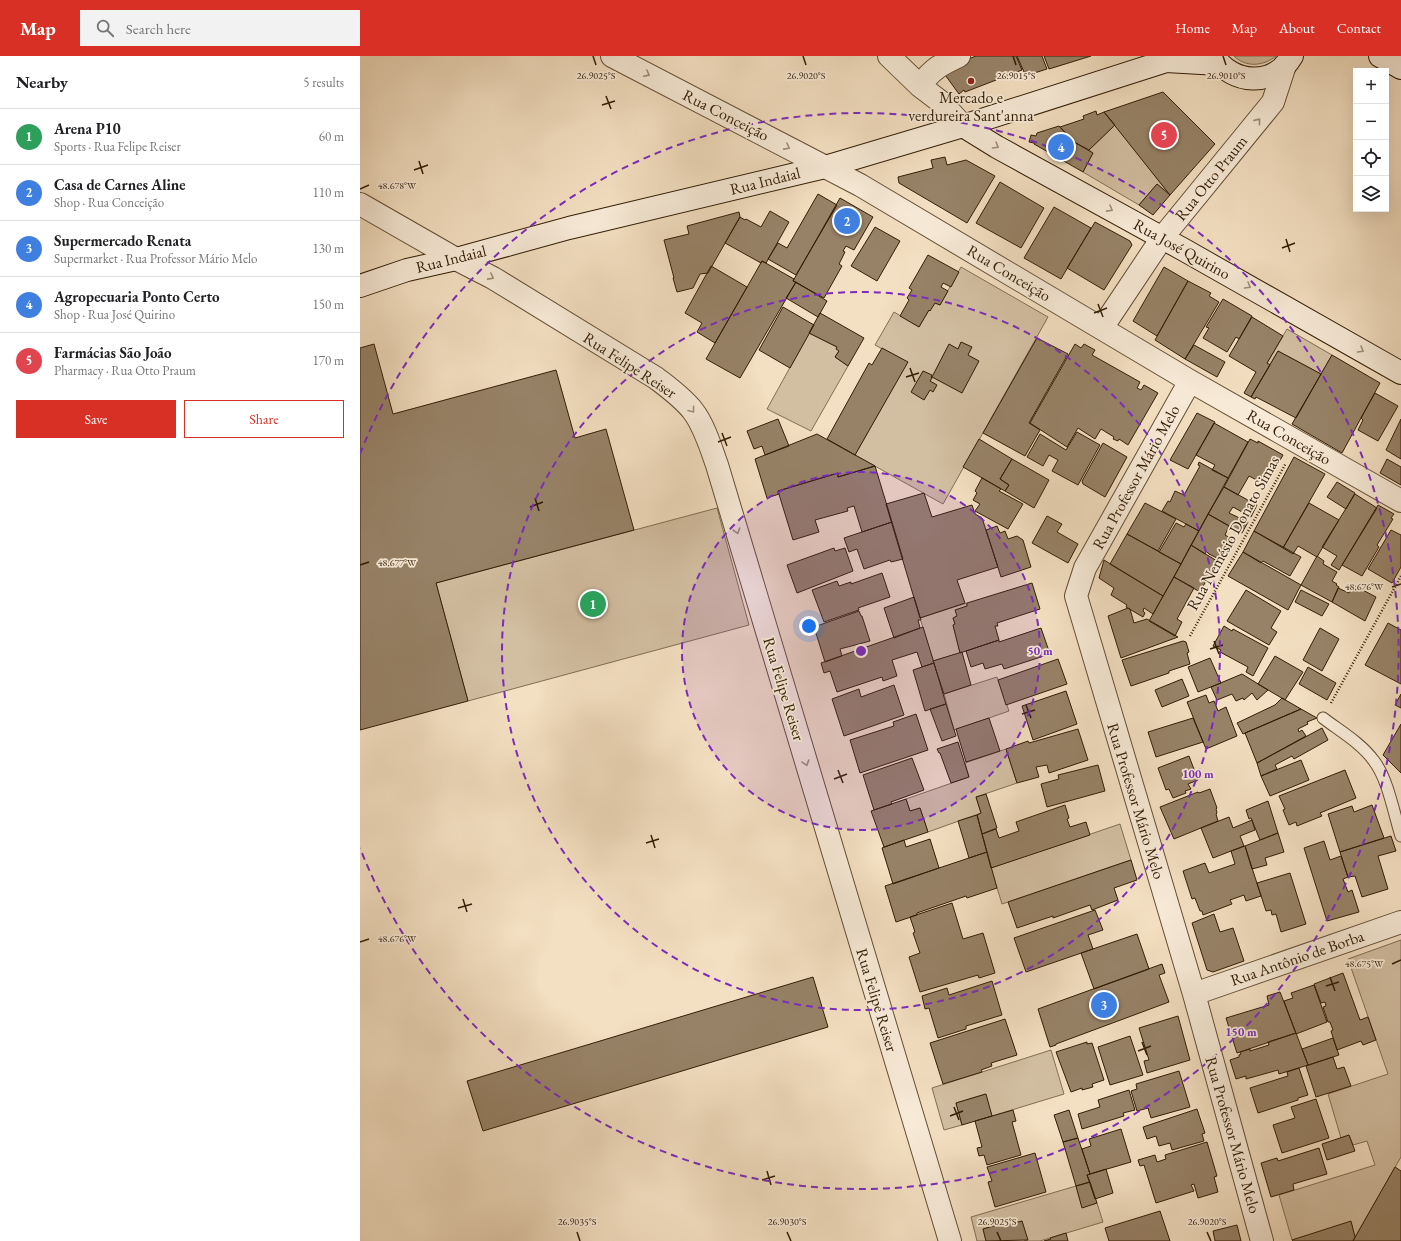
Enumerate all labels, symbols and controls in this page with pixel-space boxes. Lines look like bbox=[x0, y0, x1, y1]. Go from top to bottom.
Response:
search box bbox=[80, 10, 360, 46]
text: Map bbox=[20, 16, 56, 41]
icon: search bbox=[94, 17, 116, 39]
text: Search here bbox=[126, 19, 191, 38]
text: Home bbox=[1175, 19, 1210, 37]
text: Map bbox=[1232, 19, 1257, 37]
text: About bbox=[1279, 19, 1315, 37]
text: Contact bbox=[1337, 19, 1381, 37]
map controls bbox=[1353, 68, 1389, 212]
button: + bbox=[1353, 68, 1389, 104]
text: 26.9025°S bbox=[577, 69, 616, 82]
one-way arrow bbox=[642, 69, 650, 77]
text: 26.9020°S bbox=[787, 69, 826, 82]
text: 26.9015°S bbox=[997, 69, 1036, 82]
text: 26.9010°S bbox=[1207, 69, 1246, 82]
text: Nearby bbox=[16, 71, 68, 93]
text: 5 results bbox=[303, 74, 344, 91]
marker: Mercado e verdureira Sant'anna bbox=[966, 76, 976, 86]
street label: Rua Conceição bbox=[679, 84, 773, 146]
place label: Mercado e verdureira Sant'anna bbox=[908, 87, 1034, 126]
button: − bbox=[1353, 104, 1389, 140]
one-way arrow bbox=[1253, 118, 1260, 125]
text: Arena P10 bbox=[54, 119, 121, 138]
pin: 5 bbox=[1151, 120, 1177, 150]
text: 1 bbox=[26, 128, 32, 145]
text: 60 m bbox=[319, 128, 344, 145]
street label: Rua Otto Praum bbox=[1170, 130, 1252, 225]
pin: 4 bbox=[1048, 132, 1074, 162]
text: Sports · Rua Felipe Reiser bbox=[54, 138, 181, 155]
button: locate bbox=[1353, 140, 1389, 176]
one-way arrow bbox=[782, 142, 790, 150]
one-way arrow bbox=[992, 142, 999, 149]
street label: Rua Indaial bbox=[728, 162, 803, 200]
text: Casa de Carnes Aline bbox=[54, 175, 186, 194]
button: layers bbox=[1353, 176, 1389, 212]
text: 48.678°W bbox=[378, 179, 417, 192]
text: 2 bbox=[26, 184, 32, 201]
text: 110 m bbox=[313, 184, 344, 201]
text: Shop · Rua Conceição bbox=[54, 194, 164, 211]
one-way arrow bbox=[1106, 204, 1113, 212]
pin: 2 bbox=[834, 206, 860, 236]
street label: Rua José Quirino bbox=[1130, 214, 1234, 284]
text: Supermercado Renata bbox=[54, 231, 191, 250]
text: 3 bbox=[26, 240, 32, 257]
text: 130 m bbox=[313, 240, 344, 257]
street label: Rua Indaial bbox=[414, 240, 489, 278]
street label: Rua Conceição bbox=[963, 240, 1055, 306]
text: Supermarket · Rua Professor Mário Melo bbox=[54, 250, 258, 267]
one-way arrow bbox=[487, 272, 494, 280]
one-way arrow bbox=[1244, 282, 1251, 289]
text: Agropecuaria Ponto Certo bbox=[54, 287, 220, 306]
text: 4 bbox=[26, 296, 32, 313]
text: 150 m bbox=[313, 296, 344, 313]
text: Shop · Rua José Quirino bbox=[54, 306, 175, 323]
street label: Rua Felipe Reiser bbox=[579, 327, 681, 403]
text: Farmácias São João bbox=[54, 343, 172, 362]
one-way arrow bbox=[1357, 346, 1364, 353]
text: 5 bbox=[26, 352, 32, 369]
text: 170 m bbox=[313, 352, 344, 369]
text: Pharmacy · Rua Otto Praum bbox=[54, 362, 196, 379]
button: Save bbox=[16, 400, 176, 438]
button: Share bbox=[184, 400, 344, 438]
street label: Rua Professor Mário Melo bbox=[1087, 401, 1185, 553]
street label: Rua Conceição bbox=[1243, 404, 1335, 470]
one-way arrow bbox=[687, 406, 694, 413]
street label: Rua Nemésio Donato Simas bbox=[1182, 452, 1284, 614]
one-way arrow bbox=[732, 528, 741, 535]
text: 48.677°W bbox=[378, 556, 417, 569]
text: 48.676°W bbox=[1345, 580, 1384, 593]
pin: 1 bbox=[580, 589, 606, 619]
your location bbox=[799, 616, 819, 636]
street label: Rua Felipe Reiser bbox=[758, 635, 810, 744]
text: 50 m bbox=[1027, 643, 1053, 659]
centre of rings bbox=[854, 644, 868, 658]
street label: Rua Professor Mário Melo bbox=[1102, 720, 1170, 882]
one-way arrow bbox=[801, 760, 810, 767]
text: 100 m bbox=[1182, 766, 1214, 782]
street label: Rua Antônio de Borba bbox=[1227, 925, 1367, 991]
text: 48.676°W bbox=[378, 932, 417, 945]
street label: Rua Felipe Reiser bbox=[851, 946, 903, 1055]
text: 48.675°W bbox=[1345, 957, 1384, 970]
pin: 3 bbox=[1091, 990, 1117, 1020]
text: 150 m bbox=[1225, 1024, 1257, 1040]
street label: Rua Professor Mário Melo bbox=[1201, 1054, 1265, 1216]
text: 26.9035°S bbox=[558, 1215, 597, 1228]
text: 26.9030°S bbox=[768, 1215, 807, 1228]
text: 26.9025°S bbox=[978, 1215, 1017, 1228]
text: 26.9020°S bbox=[1188, 1215, 1227, 1228]

